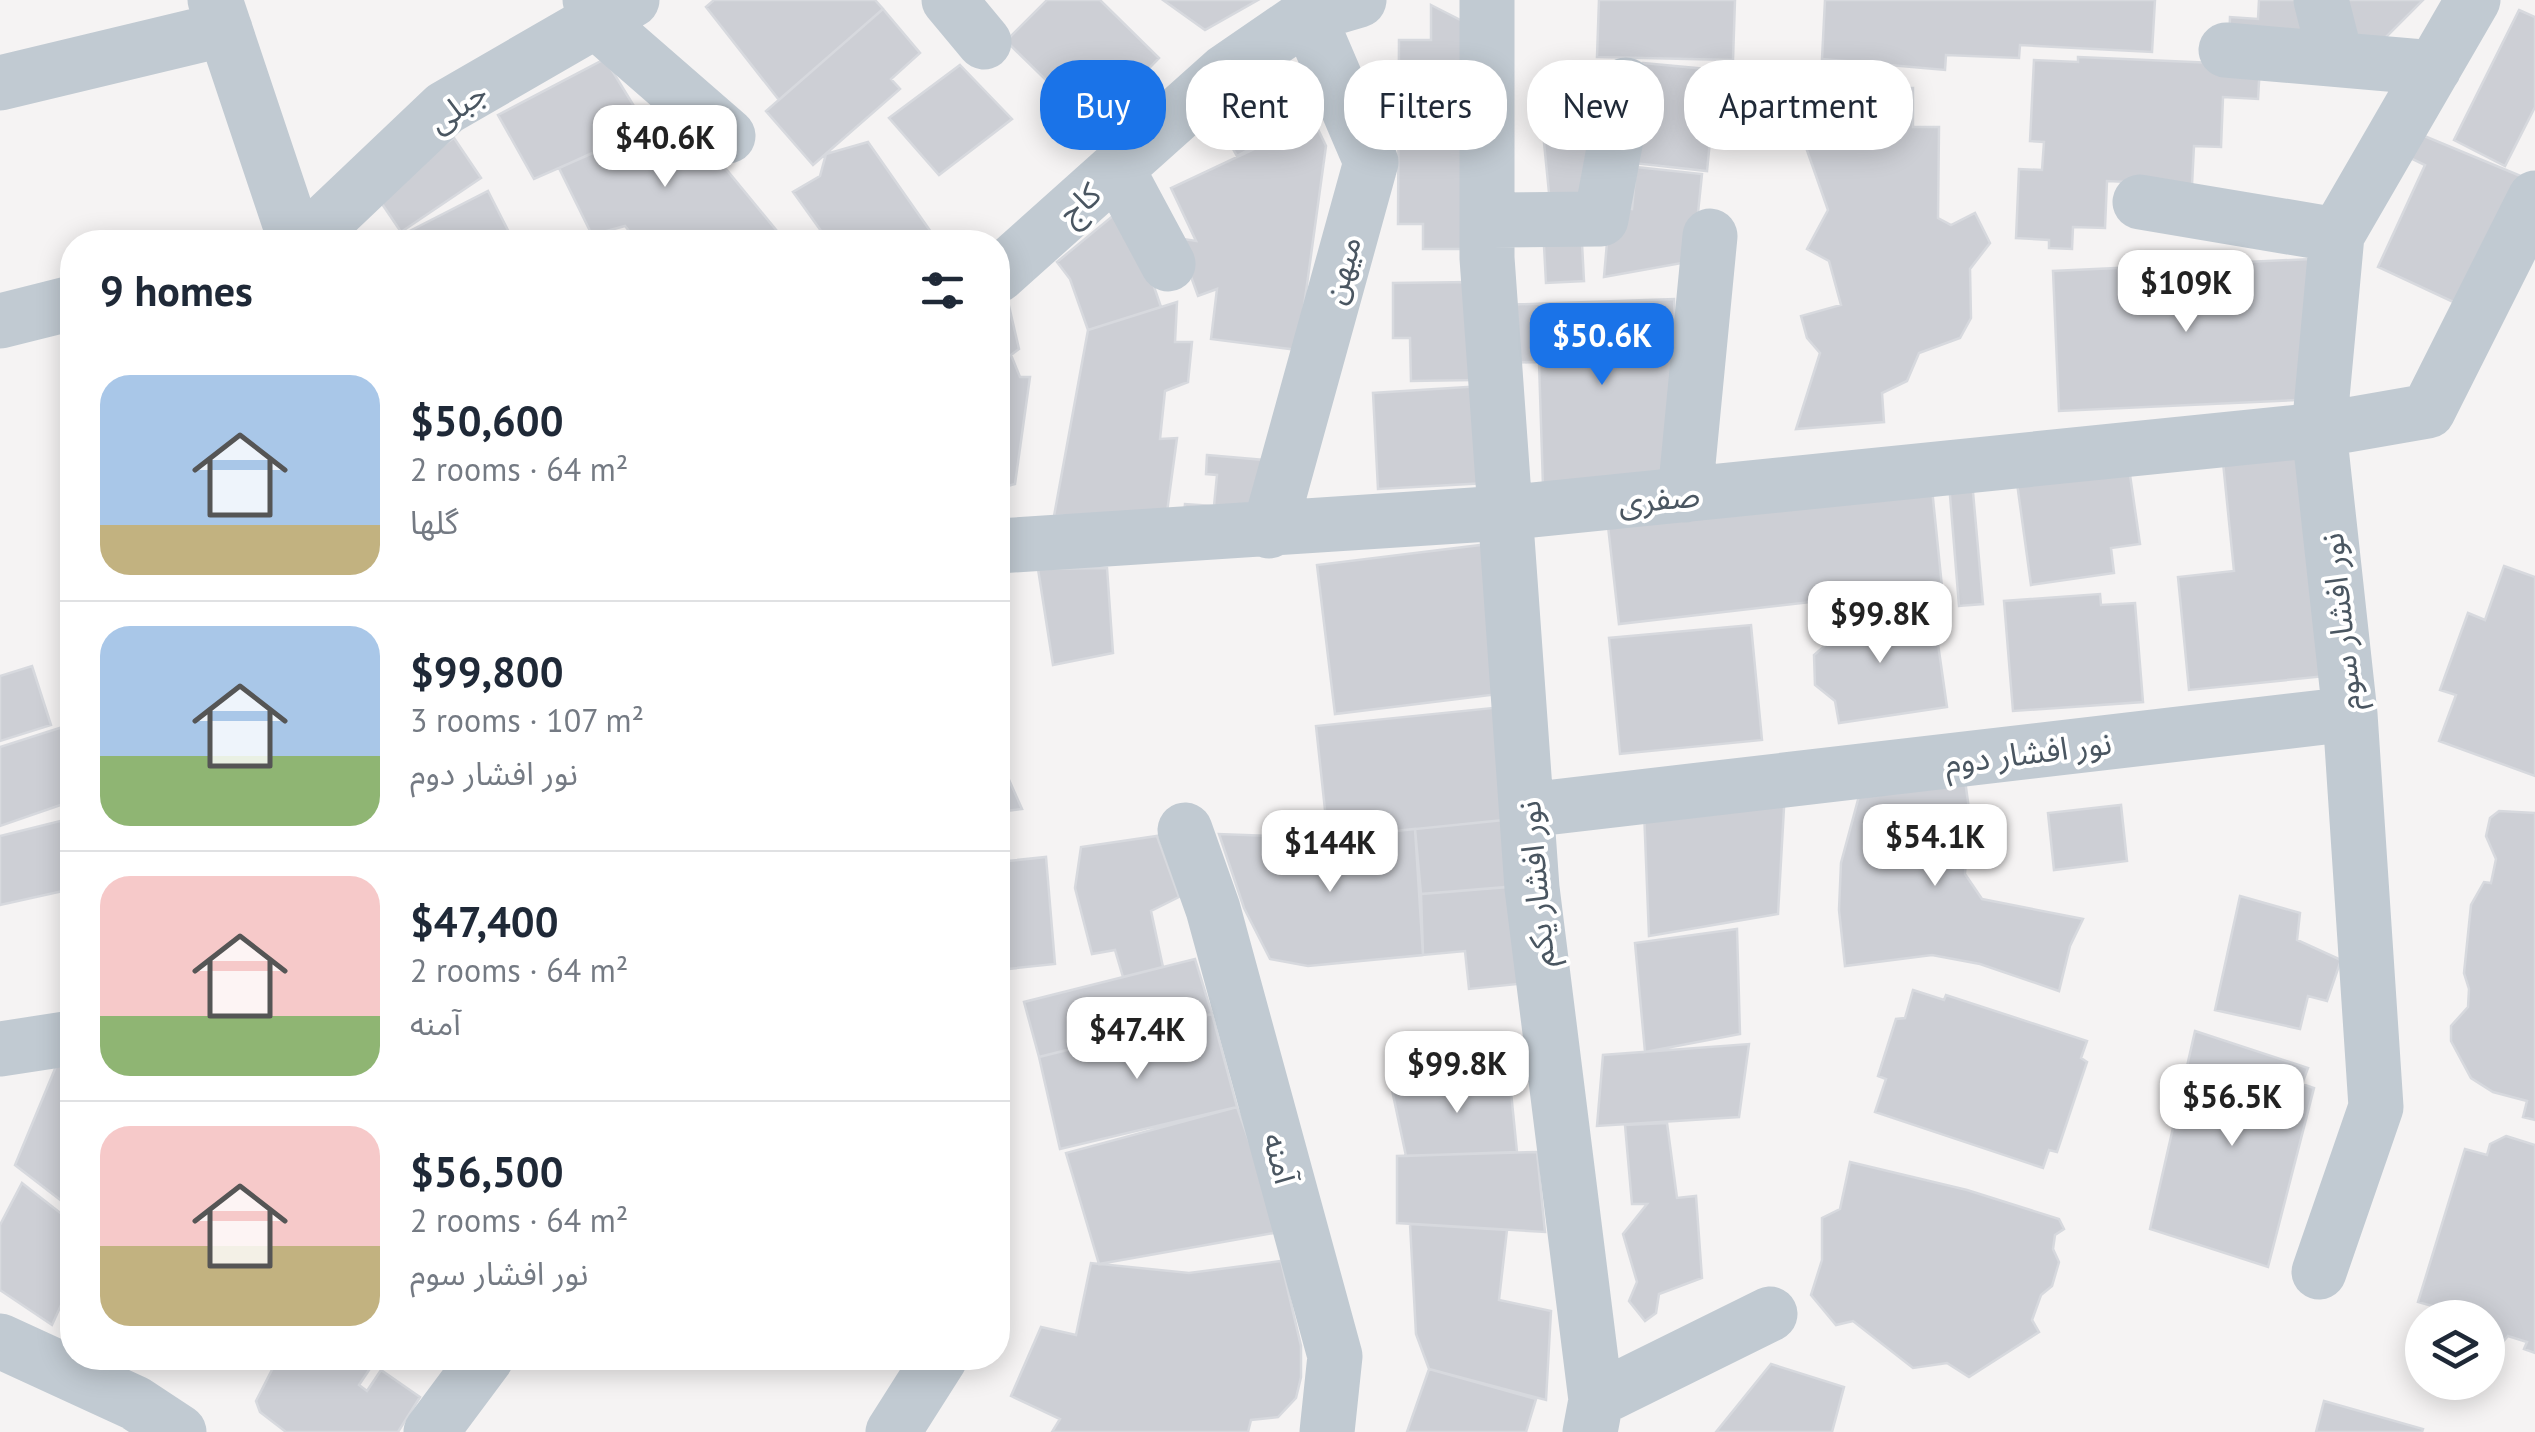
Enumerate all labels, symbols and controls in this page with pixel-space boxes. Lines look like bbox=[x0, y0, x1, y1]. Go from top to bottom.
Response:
chip: Buy bbox=[1040, 60, 1166, 150]
chip: Rent bbox=[1186, 60, 1324, 150]
chip: Filters bbox=[1344, 60, 1507, 150]
chip: New bbox=[1527, 60, 1664, 150]
chip: Apartment bbox=[1684, 60, 1913, 150]
street label: جبلی bbox=[419, 71, 495, 141]
pin: $40.6K bbox=[584, 105, 746, 190]
text: $40.6K bbox=[615, 116, 715, 158]
street label: کاج bbox=[1049, 172, 1112, 236]
street label: میهن bbox=[1312, 232, 1370, 308]
pin: $109K bbox=[2116, 250, 2256, 335]
text: $109K bbox=[2140, 261, 2232, 303]
text: 9 homes bbox=[100, 263, 253, 318]
icon: filters bbox=[915, 263, 970, 318]
pin: $50.6K bbox=[1521, 303, 1683, 388]
text: $50.6K bbox=[1552, 314, 1652, 356]
text: $50,600 bbox=[410, 393, 563, 448]
icon: home bbox=[180, 415, 300, 535]
text: 2 rooms · 64 m² bbox=[410, 448, 628, 490]
street label: صفری bbox=[1616, 473, 1702, 523]
text: گلها bbox=[410, 501, 458, 543]
street label: نور افشار سوم bbox=[2310, 531, 2374, 713]
pin: $99.8K bbox=[1799, 581, 1961, 666]
text: $99.8K bbox=[1830, 592, 1930, 634]
text: $99,800 bbox=[410, 644, 563, 699]
icon: home bbox=[180, 666, 300, 786]
text: 3 rooms · 107 m² bbox=[410, 699, 644, 741]
street label: نور افشار دوم bbox=[1942, 721, 2114, 787]
text: نور افشار دوم bbox=[410, 752, 578, 794]
street label: نور افشار یکم bbox=[1507, 799, 1567, 969]
pin: $54.1K bbox=[1854, 804, 2016, 889]
pin: $144K bbox=[1260, 810, 1400, 895]
text: $54.1K bbox=[1885, 815, 1985, 857]
text: $144K bbox=[1284, 821, 1376, 863]
text: $47,400 bbox=[410, 894, 558, 949]
icon: home bbox=[180, 916, 300, 1036]
text: 2 rooms · 64 m² bbox=[410, 949, 628, 991]
pin: $47.4K bbox=[1056, 997, 1218, 1082]
text: آمنه bbox=[410, 1002, 461, 1044]
text: $47.4K bbox=[1089, 1008, 1185, 1050]
pin: $99.8K bbox=[1376, 1031, 1538, 1116]
text: $99.8K bbox=[1407, 1042, 1507, 1084]
pin: $56.5K bbox=[2151, 1064, 2313, 1149]
text: $56.5K bbox=[2182, 1075, 2282, 1117]
street label: آمنه bbox=[1254, 1128, 1308, 1190]
text: $56,500 bbox=[410, 1144, 563, 1199]
icon: home bbox=[180, 1166, 300, 1286]
text: 2 rooms · 64 m² bbox=[410, 1199, 628, 1241]
text: نور افشار سوم bbox=[410, 1252, 588, 1294]
map controls bbox=[2405, 1300, 2505, 1400]
button: layers bbox=[2405, 1300, 2505, 1400]

